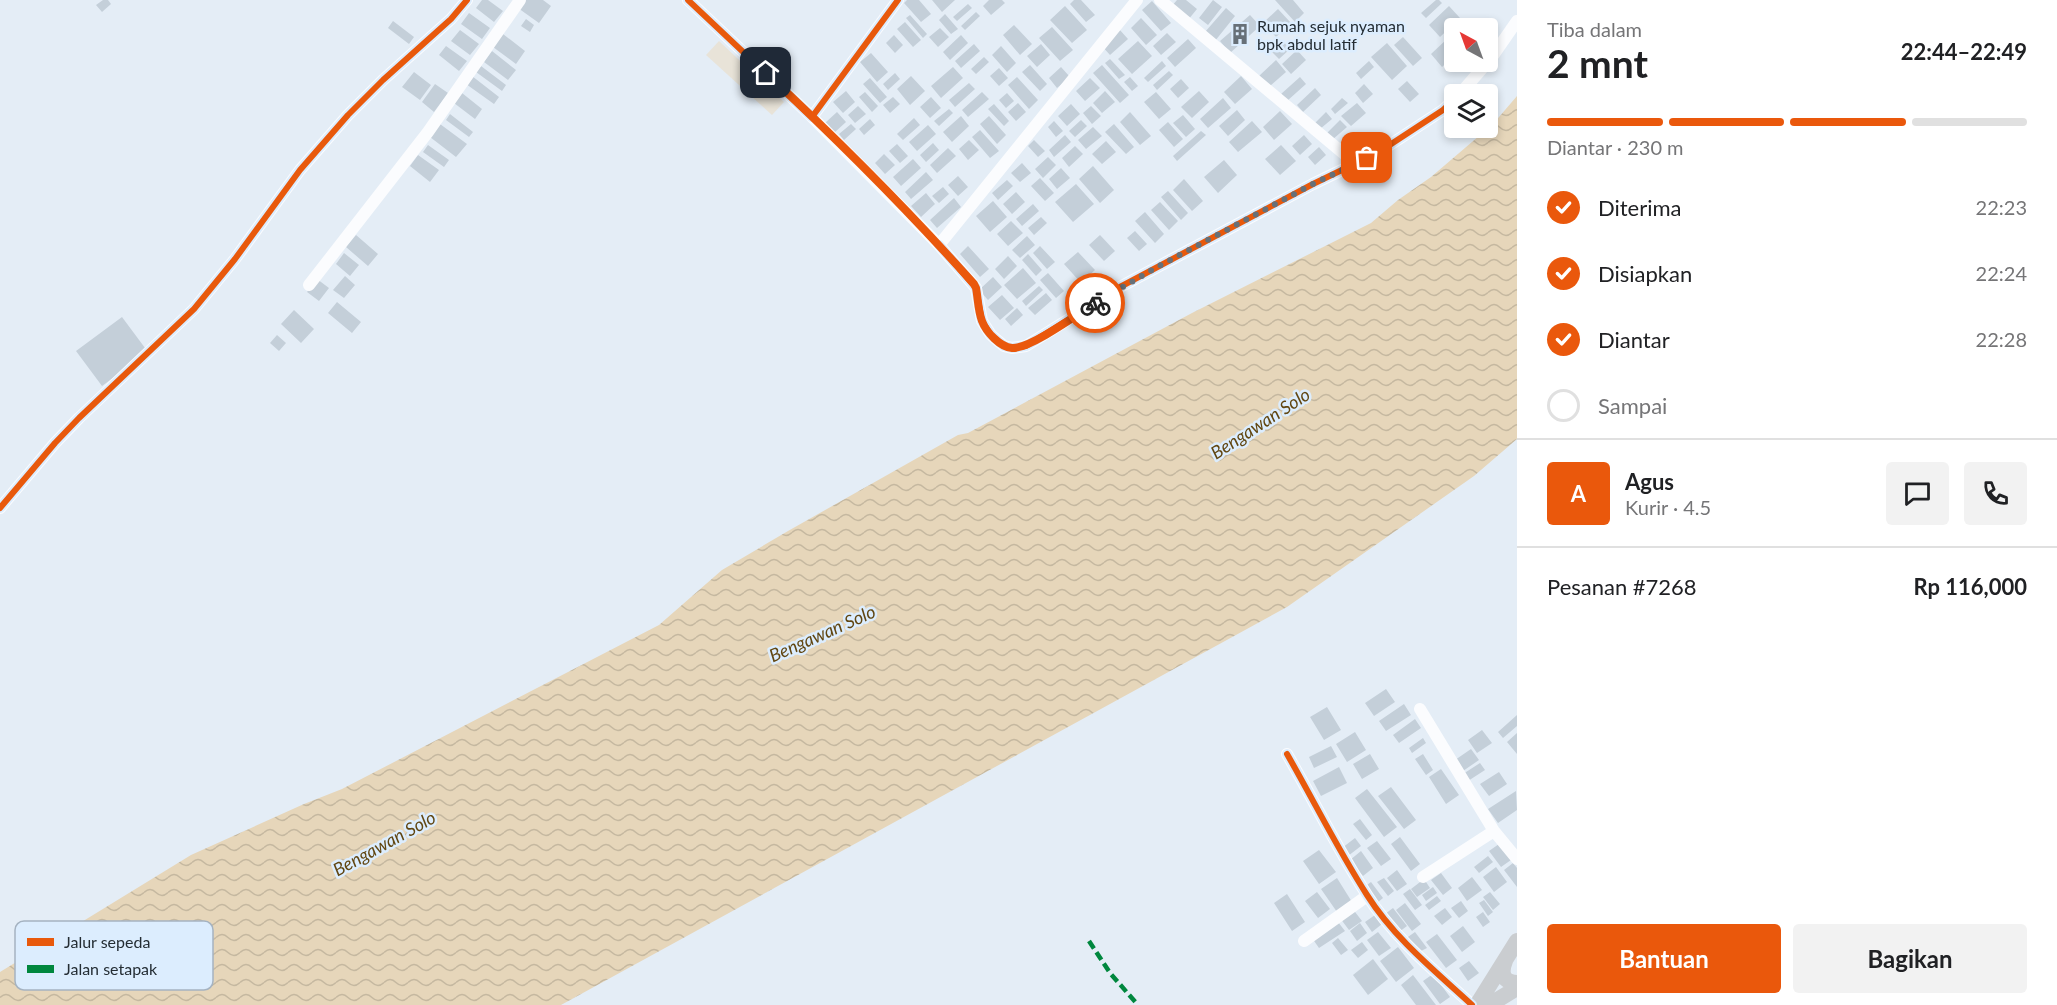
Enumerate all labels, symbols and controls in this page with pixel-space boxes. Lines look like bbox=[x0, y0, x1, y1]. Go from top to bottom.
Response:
place label: Rumah sejuk nyaman bpk abdul latif bbox=[1257, 16, 1405, 53]
text: Tiba dalam bbox=[1547, 17, 1642, 41]
north arrow bbox=[1444, 18, 1498, 72]
map controls bbox=[1444, 18, 1498, 138]
building icon: Rumah sejuk nyaman bpk abdul latif bbox=[1228, 22, 1252, 46]
text: 22:44–22:49 bbox=[1901, 38, 2027, 65]
text: 2 mnt bbox=[1547, 40, 1648, 86]
pin bbox=[740, 47, 791, 98]
icon: home bbox=[749, 56, 782, 89]
button: layers bbox=[1444, 84, 1498, 138]
pin bbox=[1341, 132, 1392, 183]
text: Diantar · 230 m bbox=[1547, 135, 1684, 159]
icon: bag bbox=[1350, 141, 1383, 174]
icon: check bbox=[1547, 191, 1580, 224]
text: Diterima bbox=[1598, 194, 1682, 221]
text: 22:23 bbox=[1976, 195, 2027, 219]
icon: check bbox=[1547, 257, 1580, 290]
text: Disiapkan bbox=[1598, 260, 1692, 287]
text: 22:24 bbox=[1976, 261, 2027, 285]
courier bbox=[1065, 273, 1125, 333]
icon: bike bbox=[1079, 287, 1112, 320]
icon: check bbox=[1547, 323, 1580, 356]
text: Diantar bbox=[1598, 326, 1670, 353]
text: 22:28 bbox=[1976, 327, 2027, 351]
water label: Bengawan Solo bbox=[1206, 383, 1314, 463]
text: Sampai bbox=[1598, 392, 1667, 419]
button: chat bbox=[1886, 462, 1949, 525]
button: phone bbox=[1964, 462, 2027, 525]
text: Agus bbox=[1625, 468, 1674, 495]
text: A bbox=[1571, 480, 1586, 507]
text: Kurir · 4.5 bbox=[1625, 495, 1711, 519]
text: Pesanan #7268 bbox=[1547, 573, 1697, 600]
text: Rp 116,000 bbox=[1913, 573, 2027, 600]
water label: Bengawan Solo bbox=[765, 600, 879, 666]
water label: Bengawan Solo bbox=[329, 806, 439, 880]
legend bbox=[15, 921, 213, 990]
button: Bantuan bbox=[1547, 924, 1781, 993]
button: Bagikan bbox=[1793, 924, 2027, 993]
text: Jalur sepeda bbox=[64, 932, 150, 951]
text: Jalan setapak bbox=[64, 959, 158, 978]

